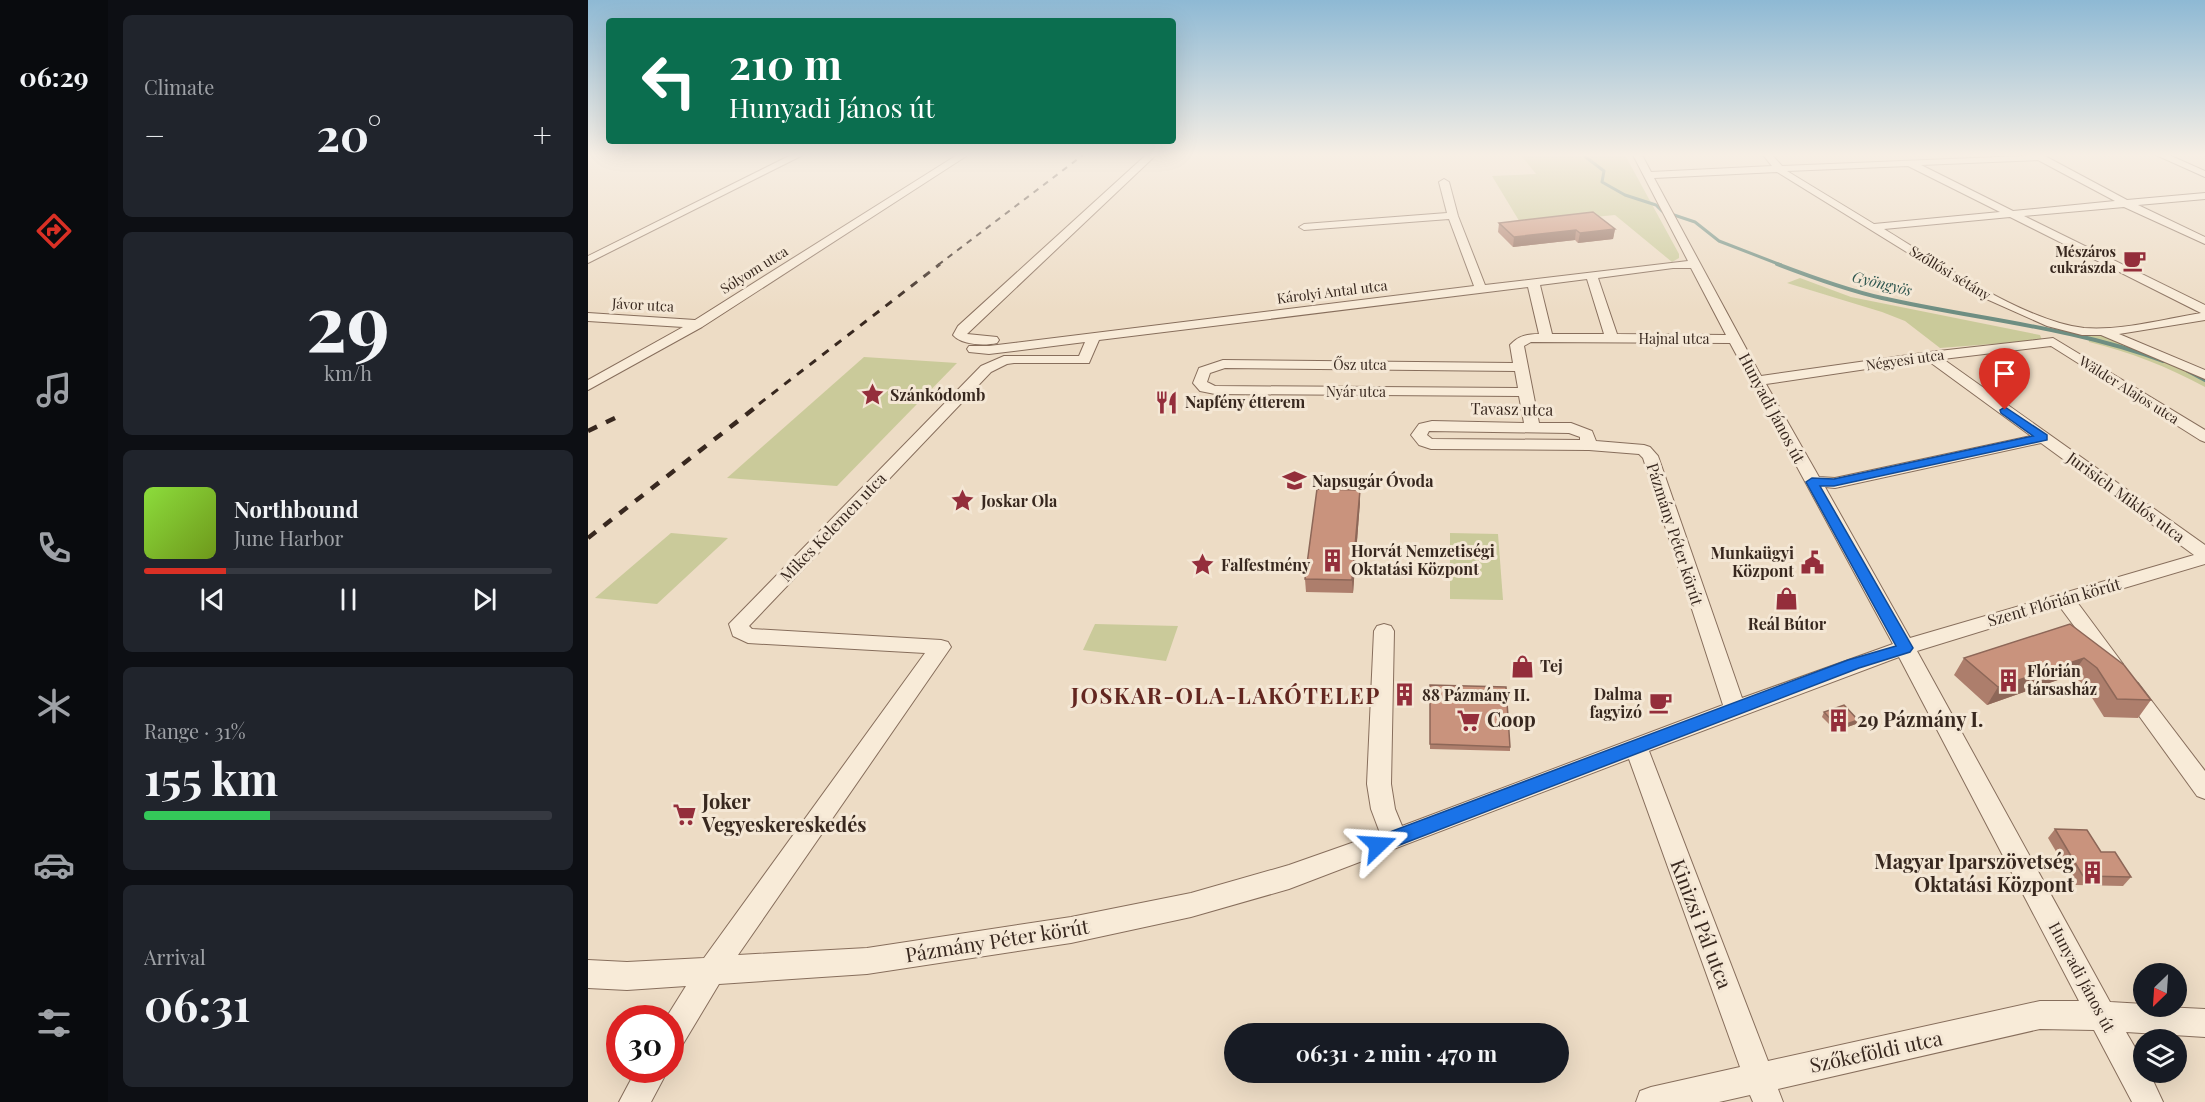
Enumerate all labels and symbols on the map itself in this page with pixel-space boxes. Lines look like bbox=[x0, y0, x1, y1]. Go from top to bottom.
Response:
street label: Sólyom utca bbox=[716, 241, 791, 298]
street label: Szőllősi sétány bbox=[1906, 241, 1994, 304]
place label: Mészáros cukrászda bbox=[2050, 242, 2117, 277]
cafe icon: Mészáros cukrászda bbox=[2121, 247, 2147, 273]
water label: Gyöngyös bbox=[1850, 266, 1914, 300]
street label: Károlyi Antal utca bbox=[1276, 275, 1388, 308]
street label: Jávor utca bbox=[611, 293, 674, 316]
street label: Hajnal utca bbox=[1639, 329, 1709, 348]
street label: Négyesi utca bbox=[1865, 345, 1945, 374]
pin bbox=[1979, 348, 2030, 410]
street label: Hunyadi János út bbox=[1735, 349, 1810, 467]
street label: Wälder Alajos utca bbox=[2075, 351, 2183, 428]
street label: Ősz utca bbox=[1333, 355, 1387, 374]
place icon: Szánkódomb bbox=[859, 382, 885, 408]
street label: Nyár utca bbox=[1326, 382, 1386, 401]
place label: Szánkódomb bbox=[890, 384, 985, 405]
restaurant icon: Napfény étterem bbox=[1154, 389, 1180, 415]
place label: Napfény étterem bbox=[1185, 391, 1306, 412]
street label: Tavasz utca bbox=[1470, 397, 1554, 420]
street label: Jurisich Miklós utca bbox=[2062, 446, 2190, 547]
street label: Pázmány Péter körút bbox=[1643, 460, 1709, 608]
street label: Mikes Kelemen utca bbox=[775, 468, 890, 586]
school or university icon: Napsugár Óvoda bbox=[1281, 468, 1307, 494]
place label: Napsugár Óvoda bbox=[1312, 470, 1434, 491]
place icon: Joskar Ola bbox=[950, 488, 976, 514]
place label: Joskar Ola bbox=[980, 490, 1058, 511]
place label: Horvát Nemzetiségi Oktatási Központ bbox=[1351, 540, 1495, 579]
place label: Munkaügyi Központ bbox=[1711, 542, 1794, 581]
building icon: Horvát Nemzetiségi Oktatási Központ bbox=[1320, 547, 1346, 573]
public building icon: Munkaügyi Központ bbox=[1799, 549, 1825, 575]
place icon: Falfestmény bbox=[1190, 552, 1216, 578]
place label: Falfestmény bbox=[1221, 554, 1311, 575]
street label: Szent Flórián körút bbox=[1985, 572, 2123, 631]
shop icon: Reál Bútor bbox=[1774, 586, 1800, 612]
place label: Reál Bútor bbox=[1748, 613, 1827, 634]
shop icon: Tej bbox=[1509, 653, 1535, 679]
place label: Tej bbox=[1540, 655, 1563, 676]
place label: Flórián társasház bbox=[2026, 660, 2097, 699]
building icon: Flórián társasház bbox=[1996, 667, 2022, 693]
district label: JOSKAR-OLA-LAKÓTELEP bbox=[1070, 680, 1381, 710]
building icon: 88 Pázmány II. bbox=[1391, 682, 1417, 708]
place label: Dalma fagyizó bbox=[1589, 683, 1643, 722]
place label: 88 Pázmány II. bbox=[1422, 684, 1530, 705]
cafe icon: Dalma fagyizó bbox=[1647, 690, 1673, 716]
place label: Coop bbox=[1487, 705, 1536, 732]
place label: 29 Pázmány I. bbox=[1857, 705, 1984, 732]
supermarket icon: Coop bbox=[1456, 707, 1482, 733]
building icon: 29 Pázmány I. bbox=[1826, 707, 1852, 733]
place label: Joker Vegyeskereskedés bbox=[701, 787, 866, 837]
supermarket icon: Joker Vegyeskereskedés bbox=[671, 801, 697, 827]
position arrow bbox=[1346, 813, 1410, 877]
place label: Magyar Iparszövetség Oktatási Központ bbox=[1874, 847, 2075, 897]
street label: Kinizsi Pál utca bbox=[1665, 855, 1740, 992]
building icon: Magyar Iparszövetség Oktatási Központ bbox=[2079, 860, 2105, 886]
street label: Pázmány Péter körút bbox=[903, 912, 1091, 967]
street label: Hunyadi János út bbox=[2045, 918, 2120, 1036]
north arrow bbox=[2133, 963, 2187, 1017]
speed limit sign: 30 bbox=[606, 1005, 684, 1083]
street label: Szőkeföldi utca bbox=[1807, 1023, 1945, 1078]

